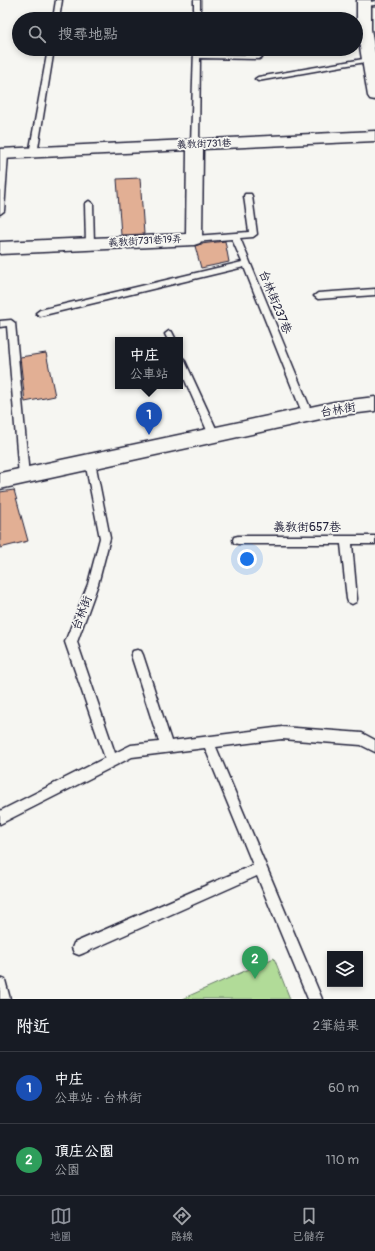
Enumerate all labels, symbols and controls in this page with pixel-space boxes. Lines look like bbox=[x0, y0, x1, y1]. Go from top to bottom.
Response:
search box bbox=[12, 12, 363, 56]
icon: search bbox=[26, 23, 48, 45]
text: 搜尋地點 bbox=[58, 25, 118, 44]
street label: 義教街731巷 bbox=[176, 137, 233, 151]
street label: 義教街731巷19弄 bbox=[108, 233, 182, 249]
street label: 台林街237巷 bbox=[255, 268, 295, 336]
popup bbox=[115, 337, 183, 389]
text: 中庄 bbox=[129, 346, 160, 365]
text: 公車站 bbox=[129, 366, 169, 382]
street label: 台林街 bbox=[319, 400, 357, 420]
pin: 1 bbox=[136, 402, 162, 435]
street label: 義教街657巷 bbox=[273, 520, 341, 535]
your location bbox=[237, 549, 257, 569]
street label: 台林街 bbox=[69, 594, 95, 632]
pin: 2 bbox=[242, 946, 268, 979]
map controls bbox=[327, 951, 363, 987]
button: layers bbox=[327, 951, 363, 987]
text: 附近 bbox=[16, 1016, 50, 1037]
text: 2筆結果 bbox=[313, 1018, 359, 1034]
text: 中庄 bbox=[54, 1070, 84, 1089]
text: 1 bbox=[26, 1080, 32, 1096]
text: 60 m bbox=[328, 1080, 359, 1096]
text: 公車站 · 台林街 bbox=[54, 1090, 142, 1106]
text: 頂庄公園 bbox=[54, 1142, 114, 1161]
text: 2 bbox=[25, 1152, 33, 1168]
text: 110 m bbox=[326, 1152, 359, 1168]
text: 公園 bbox=[54, 1162, 80, 1178]
tab: 地圖 bbox=[50, 1205, 72, 1243]
tab: 路線 bbox=[171, 1205, 193, 1243]
tab: 已儲存 bbox=[292, 1205, 325, 1243]

